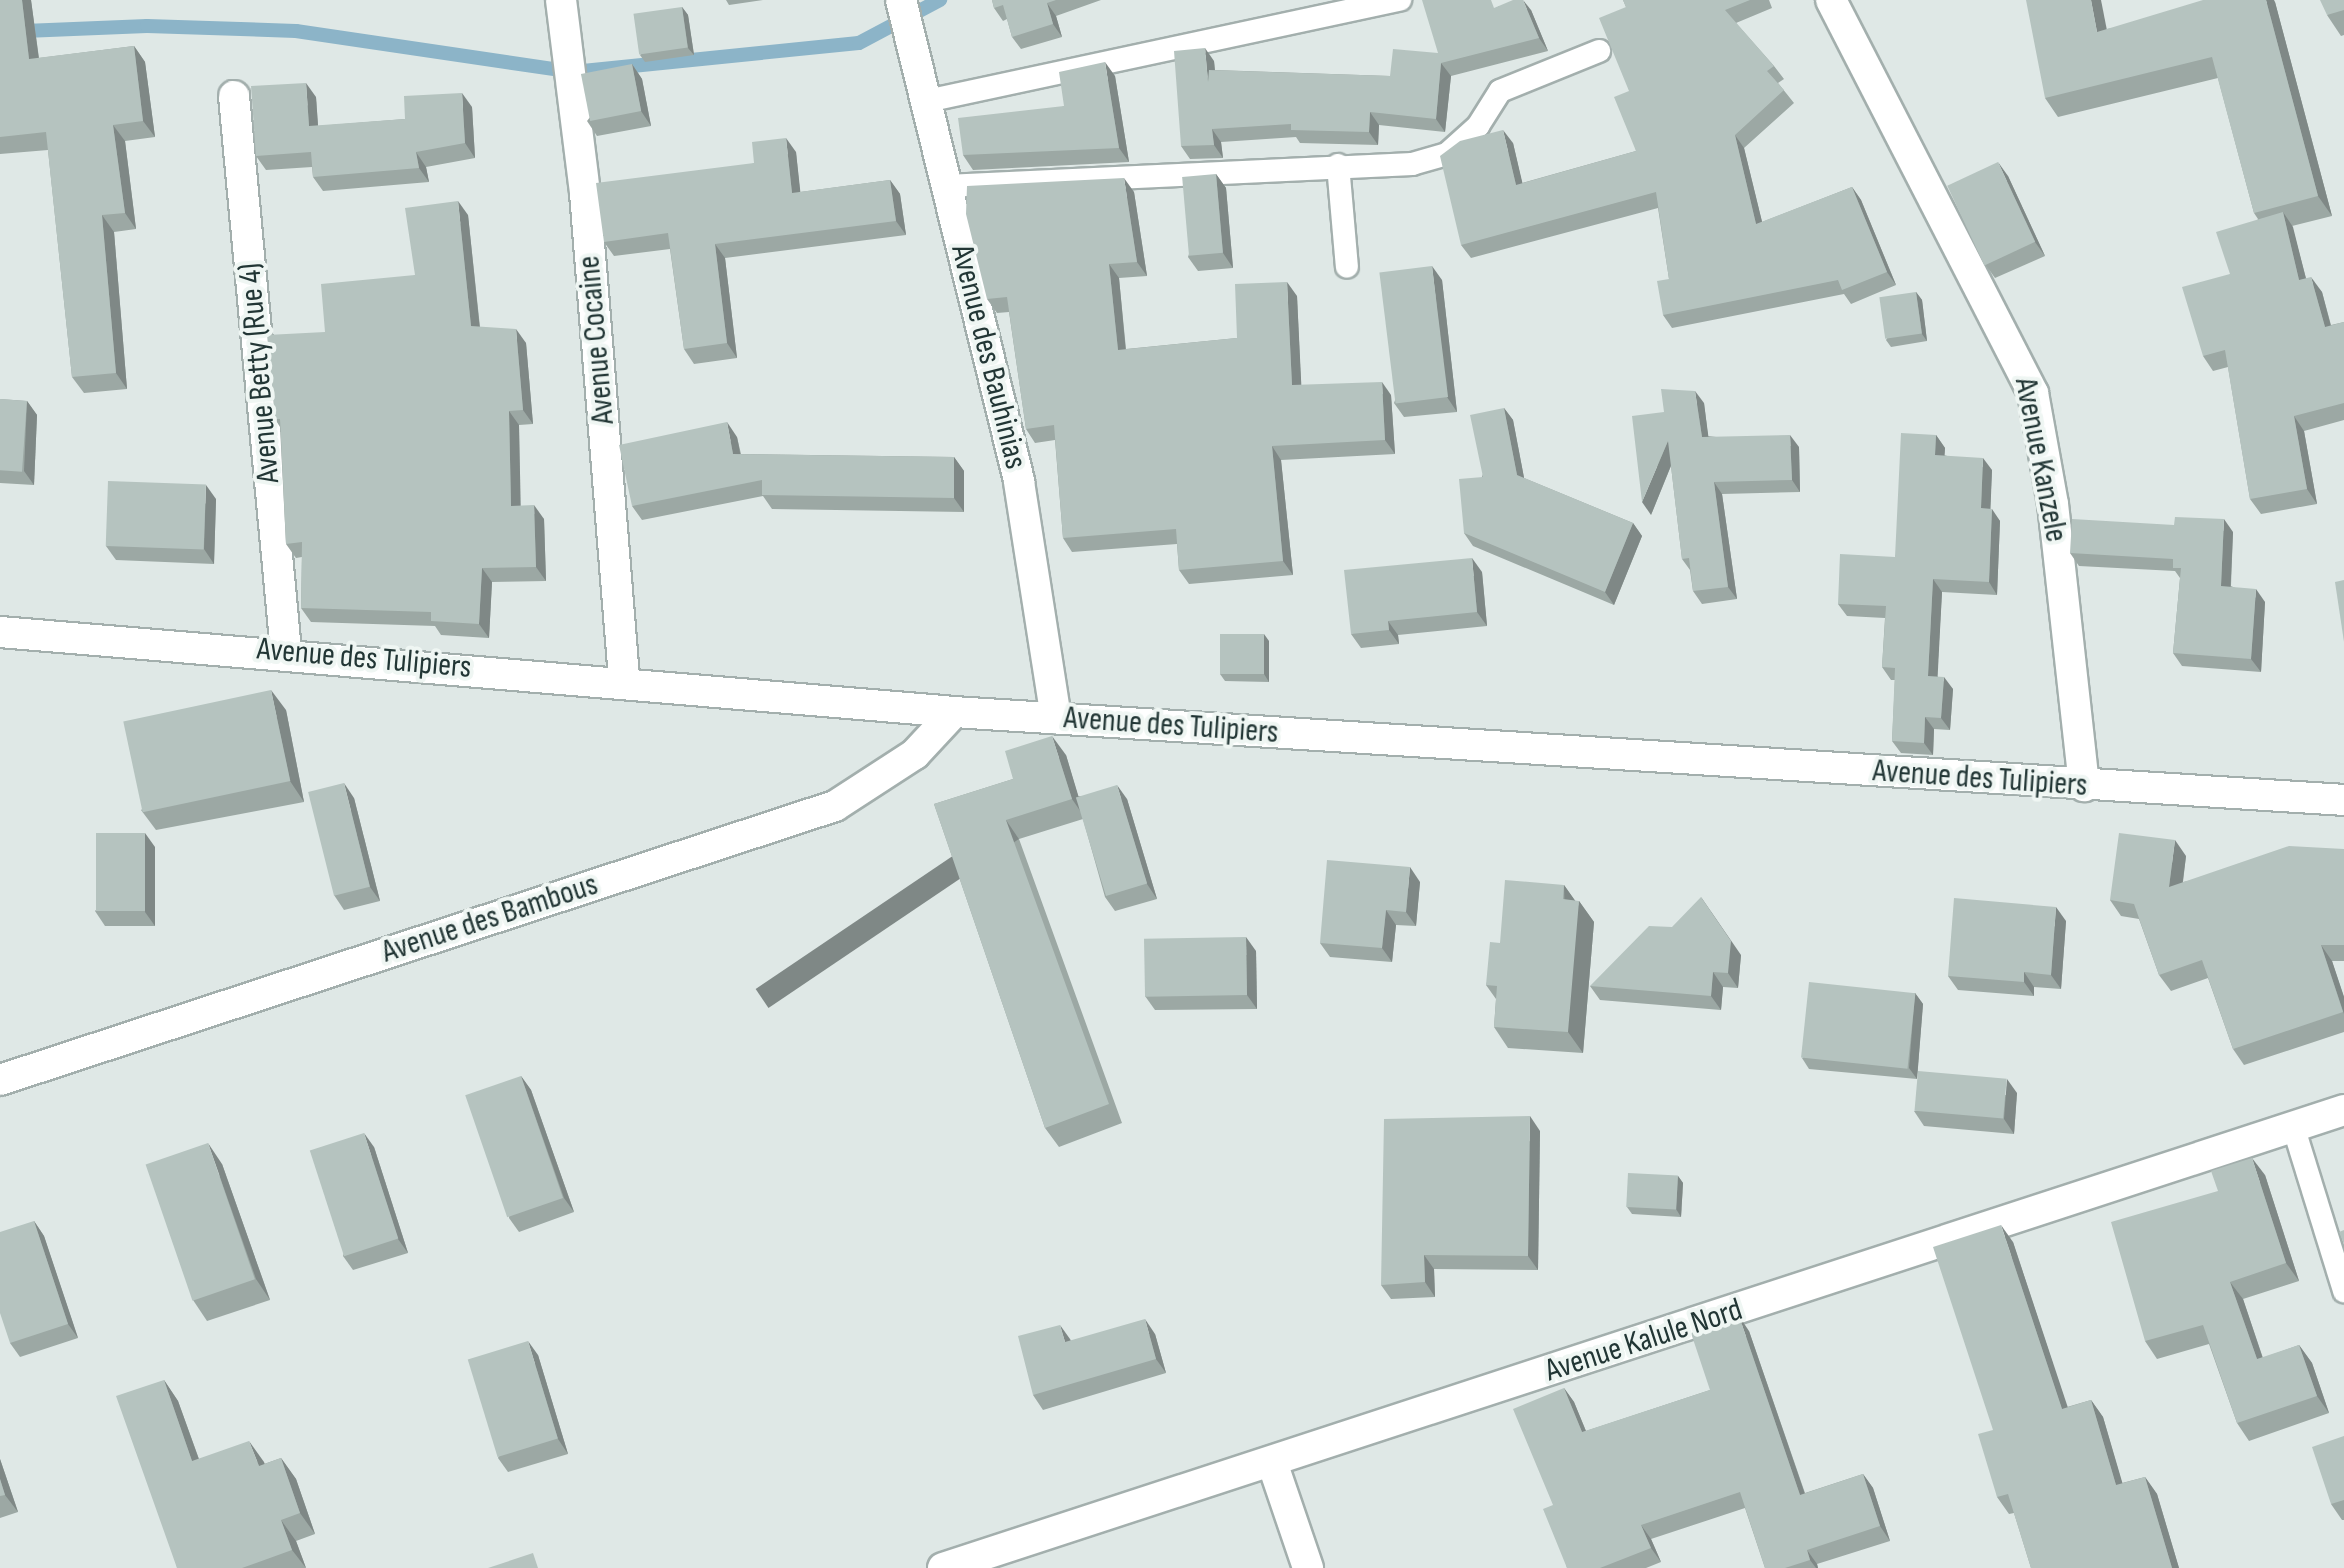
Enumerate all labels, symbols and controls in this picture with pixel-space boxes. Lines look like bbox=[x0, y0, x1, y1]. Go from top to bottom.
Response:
street label: Avenue des Bauhinias bbox=[942, 241, 1034, 473]
street label: Avenue Cocaine bbox=[571, 254, 623, 426]
street label: Avenue Betty (Rue 4) bbox=[231, 261, 289, 485]
street label: Avenue Kanzele bbox=[2005, 375, 2075, 545]
street label: Avenue des Tulipiers bbox=[255, 631, 473, 687]
street label: Avenue des Tulipiers bbox=[1062, 699, 1280, 753]
street label: Avenue des Tulipiers bbox=[1871, 752, 2089, 806]
street label: Avenue des Bambous bbox=[377, 866, 603, 972]
street label: Avenue Kalule Nord bbox=[1541, 1291, 1747, 1391]

